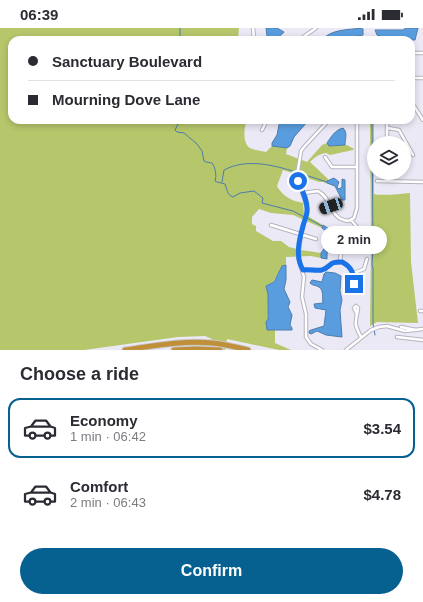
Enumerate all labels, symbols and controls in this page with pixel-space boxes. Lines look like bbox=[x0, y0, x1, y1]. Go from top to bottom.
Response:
text: 06:39 bbox=[20, 6, 58, 23]
text: Sanctuary Boulevard bbox=[52, 53, 202, 70]
text: Mourning Dove Lane bbox=[52, 91, 200, 108]
map controls bbox=[367, 136, 411, 180]
button: layers bbox=[367, 136, 411, 180]
route start bbox=[289, 172, 307, 190]
car bbox=[318, 196, 344, 216]
callout: 2 min bbox=[321, 226, 387, 254]
text: 2 min bbox=[337, 232, 371, 247]
route end bbox=[345, 275, 363, 293]
text: Choose a ride bbox=[20, 364, 139, 384]
icon: car bbox=[22, 410, 58, 446]
text: Economy bbox=[70, 412, 138, 429]
text: $3.54 bbox=[363, 420, 401, 437]
text: 1 min · 06:42 bbox=[70, 429, 146, 444]
icon: car bbox=[22, 476, 58, 512]
text: Comfort bbox=[70, 478, 128, 495]
text: $4.78 bbox=[363, 486, 401, 503]
text: 2 min · 06:43 bbox=[70, 495, 146, 510]
button: Confirm bbox=[20, 548, 403, 594]

